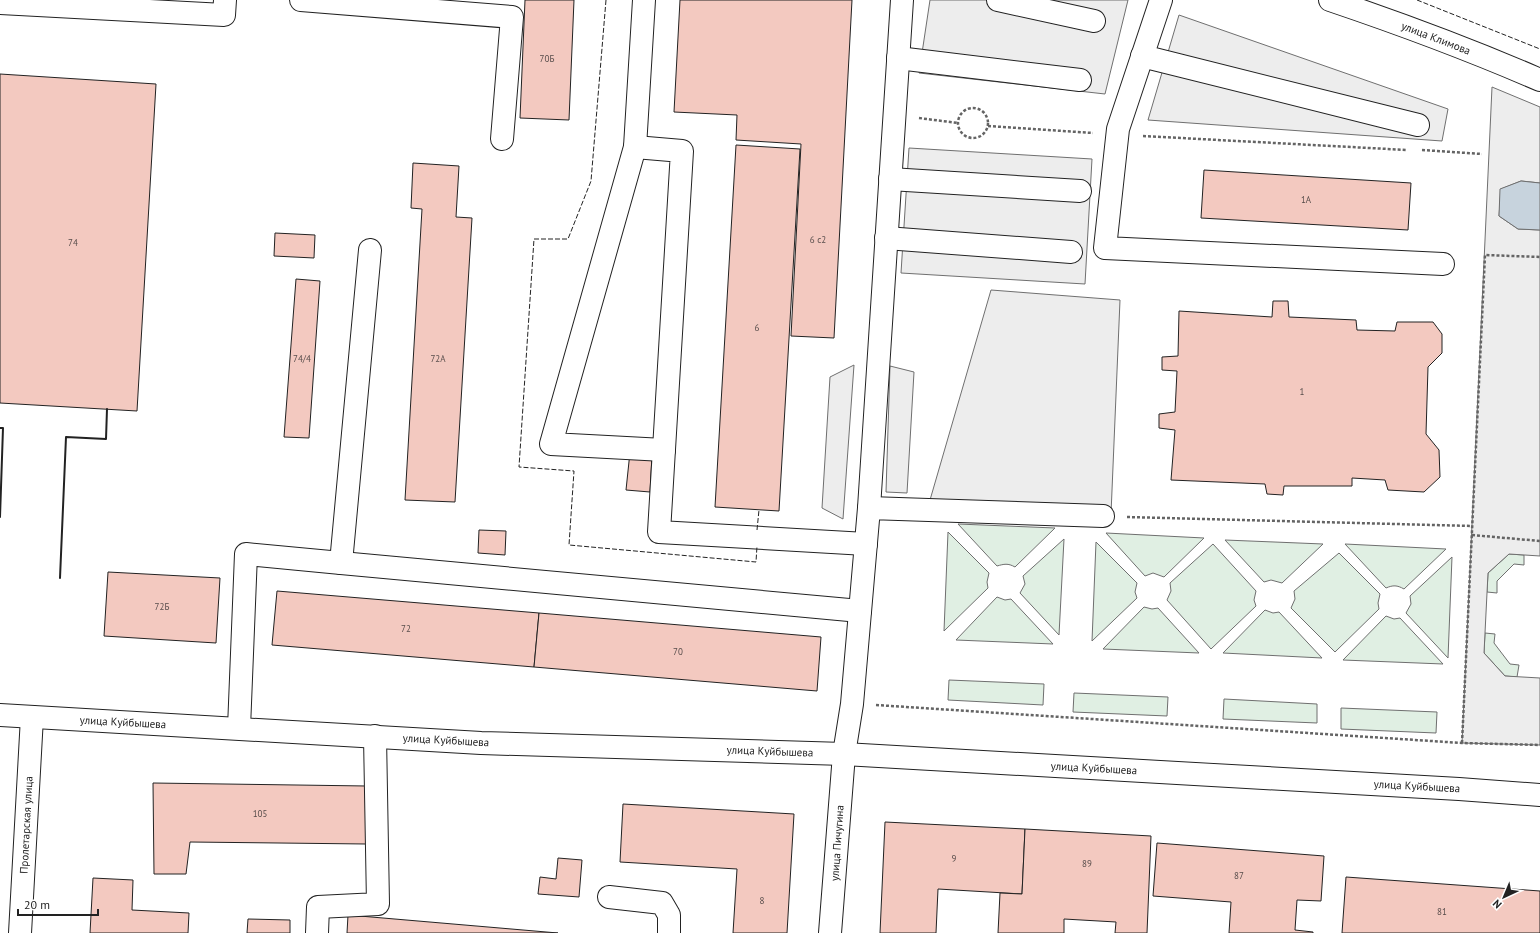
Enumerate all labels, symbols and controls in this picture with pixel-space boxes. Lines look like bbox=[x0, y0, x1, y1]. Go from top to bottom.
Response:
street label: улица Климова bbox=[1399, 18, 1473, 58]
house number: 70Б bbox=[540, 53, 554, 64]
house number: 1А bbox=[1301, 194, 1312, 205]
house number: 6 с2 bbox=[810, 234, 826, 245]
house number: 74 bbox=[68, 237, 78, 248]
house number: 6 bbox=[755, 322, 760, 333]
house number: 74/4 bbox=[293, 353, 311, 364]
house number: 72А bbox=[430, 353, 446, 364]
house number: 1 bbox=[1300, 386, 1305, 397]
house number: 72Б bbox=[155, 601, 169, 612]
house number: 72 bbox=[401, 623, 411, 634]
house number: 70 bbox=[673, 646, 683, 657]
street label: улица Куйбышева bbox=[79, 713, 167, 731]
street label: улица Куйбышева bbox=[402, 731, 490, 749]
street label: улица Куйбышева bbox=[727, 742, 813, 760]
street label: улица Куйбышева bbox=[1050, 759, 1138, 777]
street label: Пролетарская улица bbox=[16, 776, 36, 874]
street label: улица Куйбышева bbox=[1373, 777, 1461, 795]
street label: улица Пичугина bbox=[827, 805, 847, 881]
house number: 105 bbox=[253, 808, 267, 819]
house number: 9 bbox=[952, 853, 957, 864]
house number: 89 bbox=[1082, 858, 1092, 869]
house number: 87 bbox=[1234, 870, 1244, 881]
north arrow bbox=[1484, 877, 1524, 917]
scale bar bbox=[18, 891, 98, 917]
house number: 8 bbox=[760, 895, 765, 906]
text: 20 m bbox=[24, 897, 50, 912]
text: N bbox=[1490, 897, 1505, 912]
house number: 81 bbox=[1437, 906, 1447, 917]

